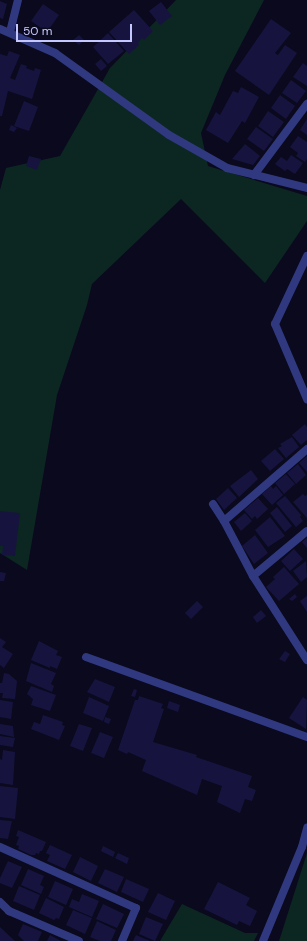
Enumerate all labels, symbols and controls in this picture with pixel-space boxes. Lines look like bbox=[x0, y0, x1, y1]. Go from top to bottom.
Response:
scale bar bbox=[18, 16, 134, 42]
text: 50 m bbox=[23, 23, 52, 39]

